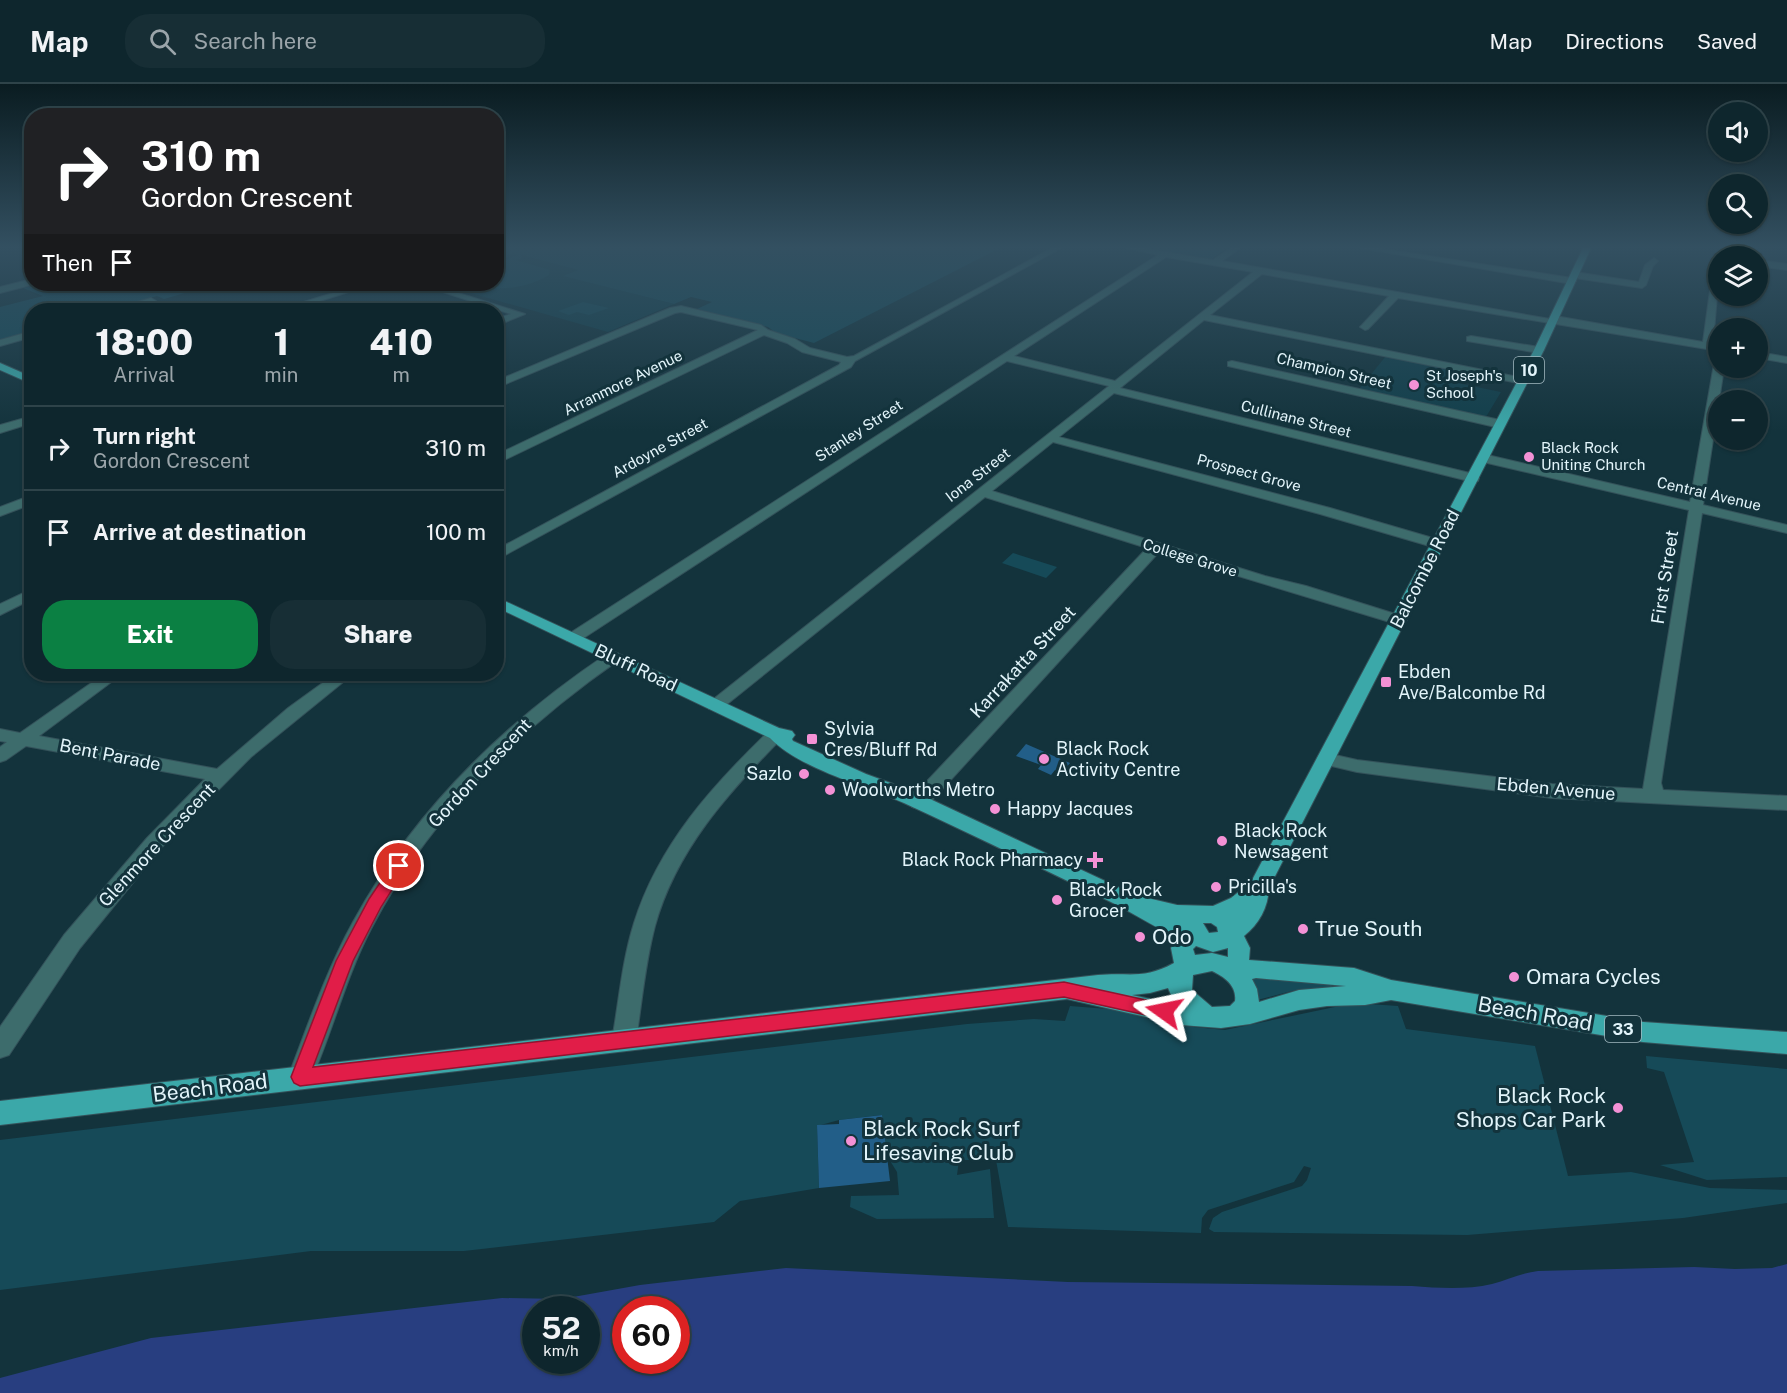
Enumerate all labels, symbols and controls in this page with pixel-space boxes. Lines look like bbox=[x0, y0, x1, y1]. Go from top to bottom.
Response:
search box bbox=[125, 14, 545, 68]
text: Map bbox=[30, 25, 89, 58]
icon: search bbox=[146, 25, 179, 58]
text: Search here bbox=[194, 28, 317, 54]
text: Map bbox=[1490, 29, 1532, 54]
text: Directions bbox=[1565, 29, 1664, 54]
text: Saved bbox=[1697, 29, 1757, 54]
map controls bbox=[1708, 102, 1768, 450]
button: sound bbox=[1708, 102, 1768, 162]
text: 310 m bbox=[141, 131, 261, 180]
icon: right bbox=[42, 132, 120, 210]
button: search bbox=[1708, 174, 1768, 234]
text: Gordon Crescent bbox=[141, 181, 353, 213]
icon: arrive bbox=[105, 246, 138, 279]
button: layers bbox=[1708, 246, 1768, 306]
text: Then bbox=[42, 250, 93, 276]
button: + bbox=[1708, 318, 1768, 378]
text: 18:00 bbox=[95, 321, 193, 363]
text: 1 bbox=[273, 321, 289, 363]
text: 410 bbox=[369, 321, 433, 363]
street label: Arranmore Avenue bbox=[561, 346, 685, 419]
street label: Champion Street bbox=[1275, 349, 1393, 392]
road number: 10 bbox=[1514, 357, 1544, 383]
text: Arrival bbox=[113, 363, 175, 387]
text: min bbox=[264, 363, 298, 387]
text: m bbox=[392, 363, 410, 387]
place label: St Joseph's School bbox=[1426, 367, 1503, 401]
marker: St Joseph's School bbox=[1407, 378, 1421, 392]
button: − bbox=[1708, 390, 1768, 450]
street label: Stanley Street bbox=[812, 396, 906, 465]
street label: Cullinane Street bbox=[1239, 397, 1353, 440]
street label: Ardoyne Street bbox=[609, 414, 710, 481]
text: Turn right bbox=[93, 423, 196, 449]
icon: right bbox=[42, 432, 75, 465]
text: 310 m bbox=[425, 435, 486, 461]
place label: Black Rock Uniting Church bbox=[1541, 439, 1645, 473]
street label: Iona Street bbox=[942, 444, 1013, 505]
text: Gordon Crescent bbox=[93, 449, 250, 473]
street label: Prospect Grove bbox=[1195, 450, 1303, 495]
marker: Black Rock Uniting Church bbox=[1522, 450, 1536, 464]
street label: Central Avenue bbox=[1655, 473, 1763, 514]
street label: Balcombe Road bbox=[1386, 506, 1463, 632]
icon: arrive bbox=[42, 516, 75, 549]
text: Arrive at destination bbox=[93, 519, 306, 545]
text: 100 m bbox=[426, 519, 486, 545]
street label: First Street bbox=[1647, 528, 1682, 626]
street label: College Grove bbox=[1141, 535, 1239, 580]
button: Exit bbox=[42, 600, 258, 669]
button: Share bbox=[270, 600, 486, 669]
street label: Karrakatta Street bbox=[965, 601, 1080, 722]
street label: Bluff Road bbox=[592, 639, 681, 696]
place label: Ebden Ave/Balcombe Rd bbox=[1398, 661, 1545, 703]
marker: Ebden Ave/Balcombe Rd bbox=[1379, 675, 1393, 689]
street label: Gordon Crescent bbox=[424, 714, 536, 832]
place label: Sylvia Cres/Bluff Rd bbox=[824, 718, 937, 760]
marker: Sylvia Cres/Bluff Rd bbox=[805, 732, 819, 746]
street label: Bent Parade bbox=[58, 734, 162, 775]
place label: Black Rock Activity Centre bbox=[1056, 738, 1181, 780]
marker: Black Rock Activity Centre bbox=[1037, 752, 1051, 766]
place label: Sazlo bbox=[746, 763, 792, 784]
marker: Sazlo bbox=[797, 767, 811, 781]
street label: Ebden Avenue bbox=[1496, 773, 1616, 804]
street label: Glenmore Crescent bbox=[94, 779, 219, 911]
place label: Woolworths Metro bbox=[842, 779, 995, 800]
marker: Woolworths Metro bbox=[823, 783, 837, 797]
place label: Happy Jacques bbox=[1007, 798, 1133, 819]
marker: Happy Jacques bbox=[988, 802, 1002, 816]
place label: Black Rock Newsagent bbox=[1234, 820, 1329, 862]
marker: Black Rock Newsagent bbox=[1215, 834, 1229, 848]
pin bbox=[373, 840, 424, 891]
icon: arrive bbox=[382, 849, 415, 882]
place label: Black Rock Pharmacy bbox=[902, 849, 1083, 870]
marker: Black Rock Pharmacy bbox=[1088, 853, 1102, 867]
place label: Pricilla's bbox=[1228, 876, 1297, 897]
place label: Black Rock Grocer bbox=[1069, 879, 1162, 921]
marker: Pricilla's bbox=[1209, 880, 1223, 894]
marker: Black Rock Grocer bbox=[1050, 893, 1064, 907]
place label: True South bbox=[1315, 916, 1422, 941]
marker: True South bbox=[1296, 922, 1310, 936]
place label: Odo bbox=[1152, 924, 1192, 949]
marker: Odo bbox=[1133, 930, 1147, 944]
place label: Omara Cycles bbox=[1526, 964, 1661, 989]
marker: Omara Cycles bbox=[1507, 970, 1521, 984]
position arrow bbox=[1132, 979, 1196, 1043]
street label: Beach Road bbox=[1476, 991, 1594, 1036]
road number: 33 bbox=[1605, 1016, 1641, 1042]
street label: Beach Road bbox=[151, 1068, 269, 1107]
place label: Black Rock Shops Car Park bbox=[1456, 1083, 1606, 1132]
marker: Black Rock Shops Car Park bbox=[1611, 1101, 1625, 1115]
place label: Black Rock Surf Lifesaving Club bbox=[863, 1116, 1020, 1165]
marker: Black Rock Surf Lifesaving Club bbox=[844, 1134, 858, 1148]
speed limit sign: 60 bbox=[612, 1296, 690, 1374]
text: 52 bbox=[541, 1310, 581, 1346]
text: km/h bbox=[543, 1342, 579, 1359]

